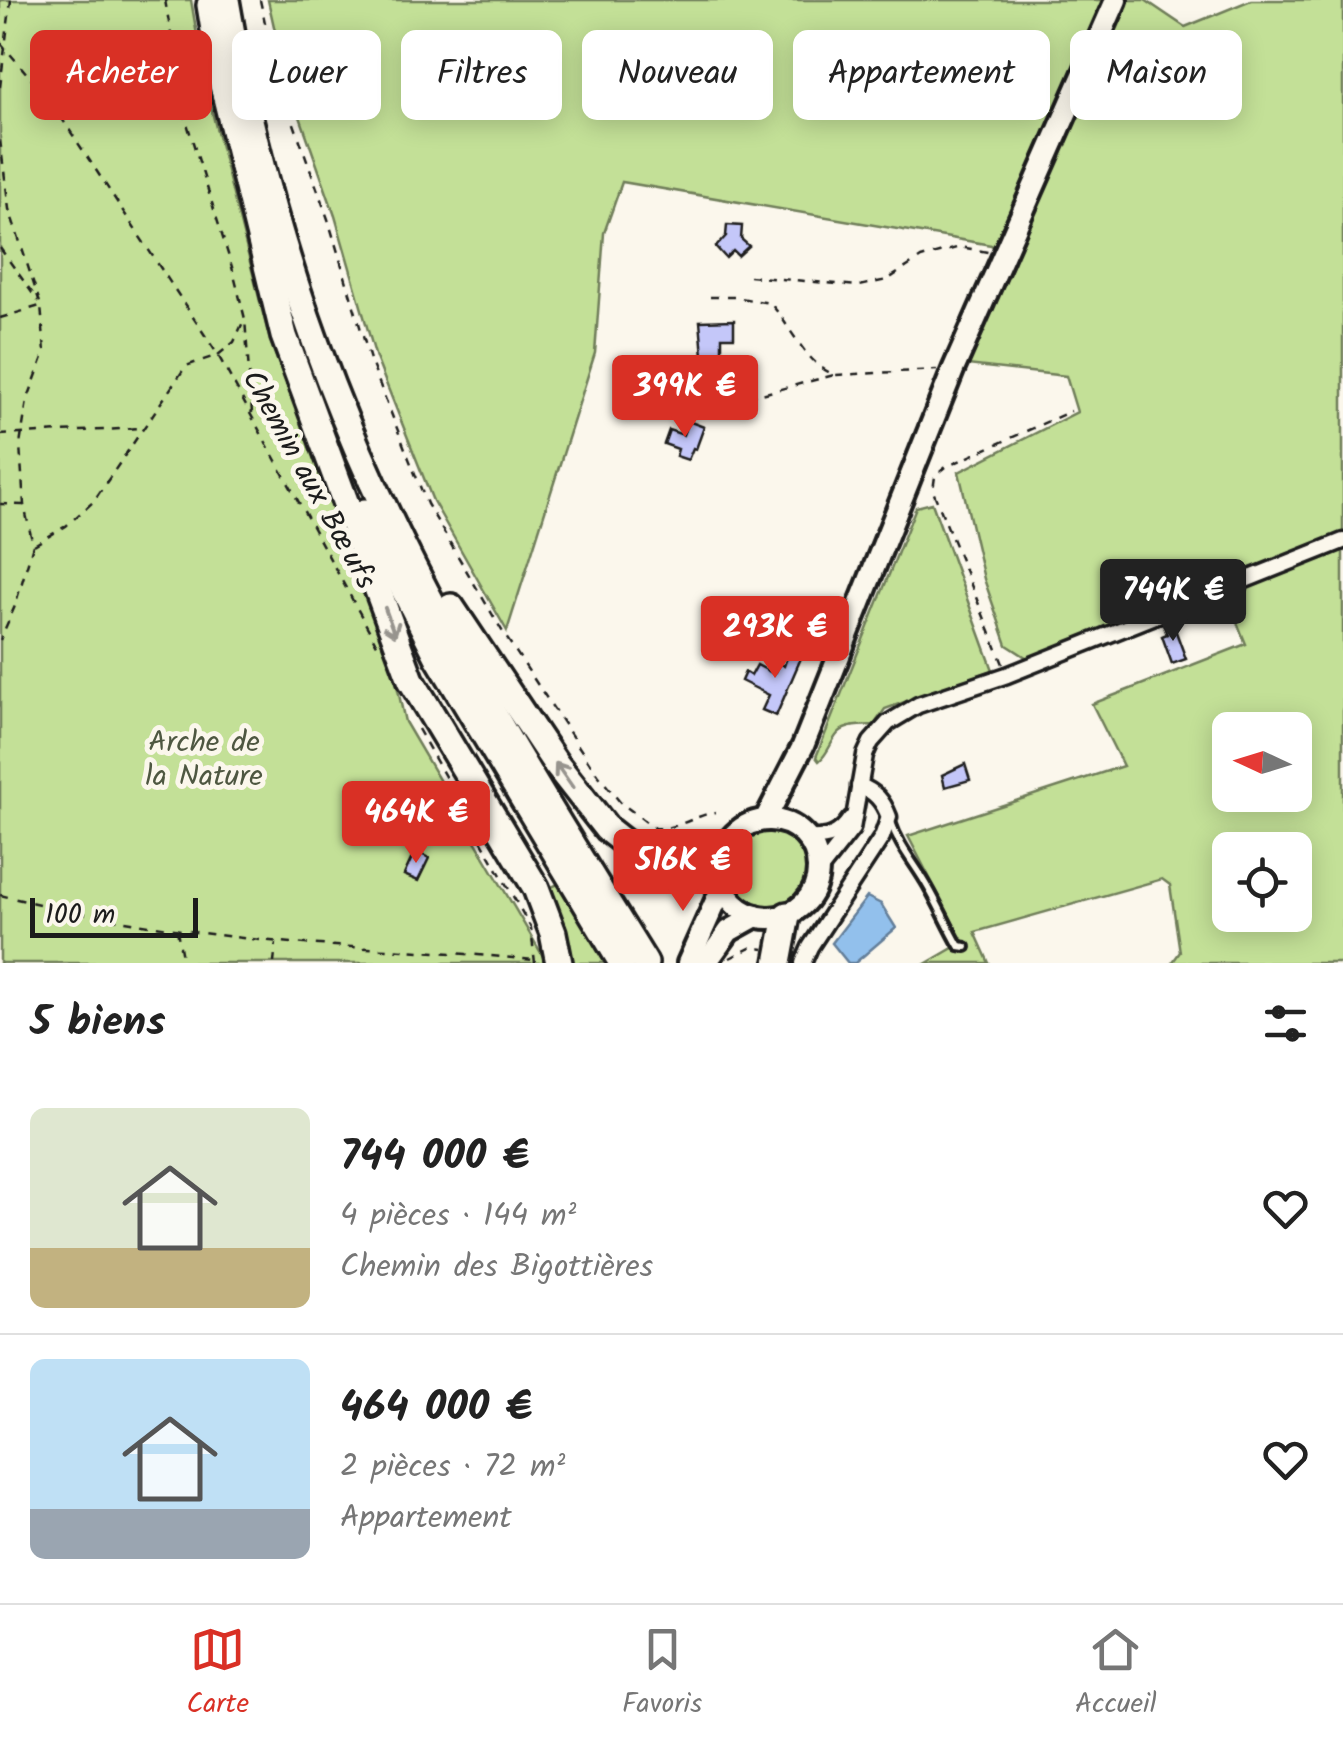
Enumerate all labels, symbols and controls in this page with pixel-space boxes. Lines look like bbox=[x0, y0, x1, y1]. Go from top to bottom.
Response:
chip: Acheter bbox=[30, 30, 212, 120]
chip: Louer bbox=[232, 30, 381, 120]
chip: Filtres bbox=[401, 30, 562, 120]
chip: Nouveau bbox=[582, 30, 773, 120]
chip: Appartement bbox=[793, 30, 1050, 120]
chip: Maison bbox=[1070, 30, 1242, 120]
pin: 399K € bbox=[604, 355, 766, 440]
street label: Chemin aux Bœufs bbox=[228, 361, 389, 599]
text: 399K € bbox=[634, 362, 736, 413]
pin: 744K € bbox=[1092, 559, 1254, 644]
text: 744K € bbox=[1122, 566, 1224, 617]
pin: 293K € bbox=[694, 596, 856, 681]
text: 293K € bbox=[723, 603, 827, 654]
one-way arrow bbox=[382, 605, 400, 636]
north arrow bbox=[1212, 712, 1312, 812]
map controls bbox=[1212, 712, 1312, 932]
park label: Arche de la Nature bbox=[145, 719, 263, 801]
one-way arrow bbox=[554, 761, 575, 789]
pin: 464K € bbox=[335, 781, 497, 866]
text: 464K € bbox=[364, 788, 468, 839]
pin: 516K € bbox=[602, 829, 764, 914]
button: locate bbox=[1212, 832, 1312, 932]
text: 516K € bbox=[635, 836, 731, 887]
scale bar bbox=[30, 893, 198, 938]
text: 100 m bbox=[45, 893, 115, 938]
text: 5 biens bbox=[30, 990, 166, 1057]
icon: filters bbox=[1258, 996, 1313, 1051]
text: 744 000 € bbox=[340, 1124, 529, 1191]
icon: home bbox=[110, 1148, 230, 1268]
icon: heart bbox=[1258, 1181, 1313, 1236]
text: 4 pièces · 144 m² bbox=[340, 1191, 576, 1242]
text: Chemin des Bigottières bbox=[340, 1242, 653, 1293]
text: 464 000 € bbox=[340, 1375, 532, 1442]
icon: home bbox=[110, 1399, 230, 1519]
icon: heart bbox=[1258, 1432, 1313, 1487]
text: 2 pièces · 72 m² bbox=[340, 1442, 565, 1493]
text: Appartement bbox=[340, 1493, 512, 1544]
tab: Carte bbox=[186, 1622, 249, 1727]
tab: Favoris bbox=[622, 1622, 702, 1727]
tab: Accueil bbox=[1075, 1622, 1157, 1727]

